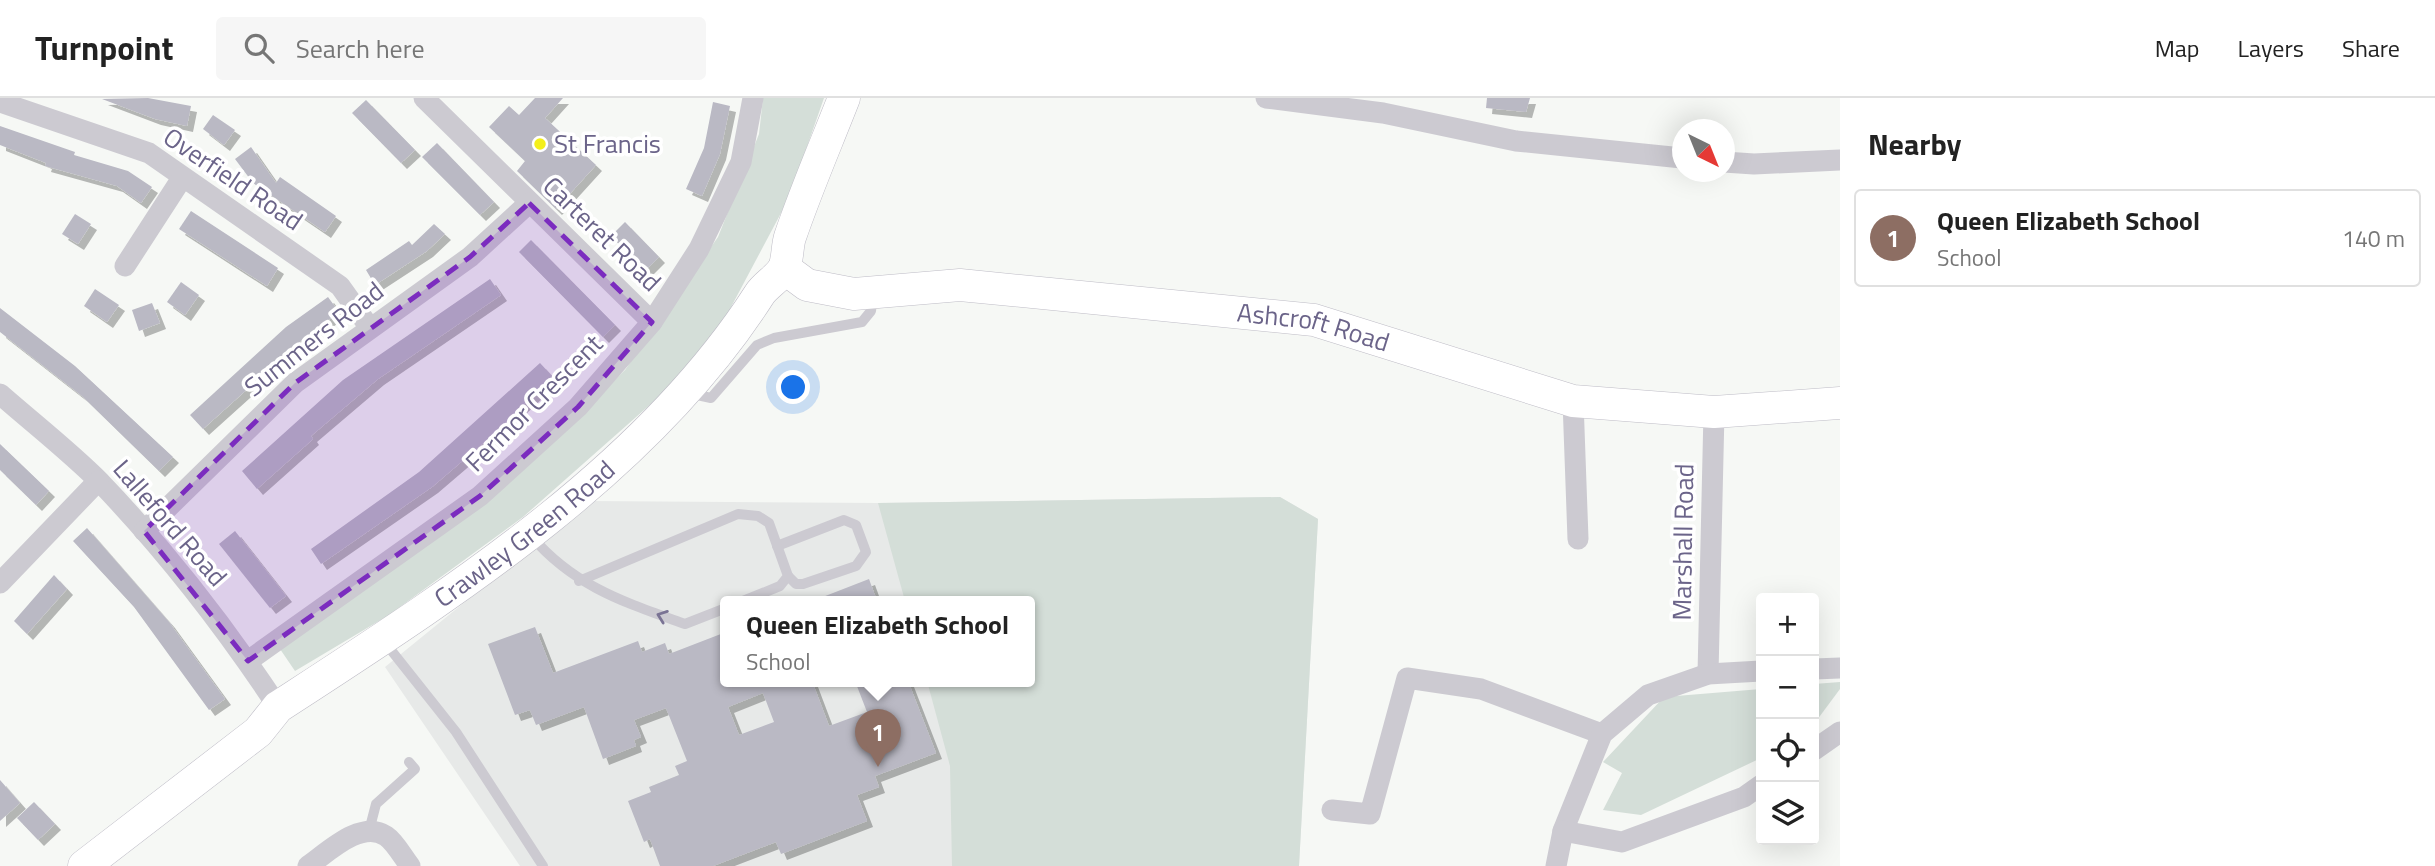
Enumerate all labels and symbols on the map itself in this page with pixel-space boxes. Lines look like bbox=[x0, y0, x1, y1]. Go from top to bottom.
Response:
street label: Overfield Road bbox=[156, 117, 311, 240]
north arrow bbox=[1672, 119, 1735, 182]
place label: St Francis bbox=[554, 124, 661, 163]
marker: St Francis bbox=[532, 136, 548, 152]
street label: Carteret Road bbox=[534, 167, 670, 300]
street label: Summers Road bbox=[236, 272, 392, 406]
street label: Ashcroft Road bbox=[1235, 293, 1394, 361]
street label: Fermor Crescent bbox=[456, 325, 611, 480]
your location bbox=[776, 370, 810, 404]
street label: Lalleford Road bbox=[104, 451, 237, 595]
street label: Crawley Green Road bbox=[426, 451, 623, 617]
street label: Marshall Road bbox=[1662, 463, 1703, 621]
one-way arrow bbox=[657, 610, 669, 624]
pin: 1 bbox=[855, 709, 901, 767]

